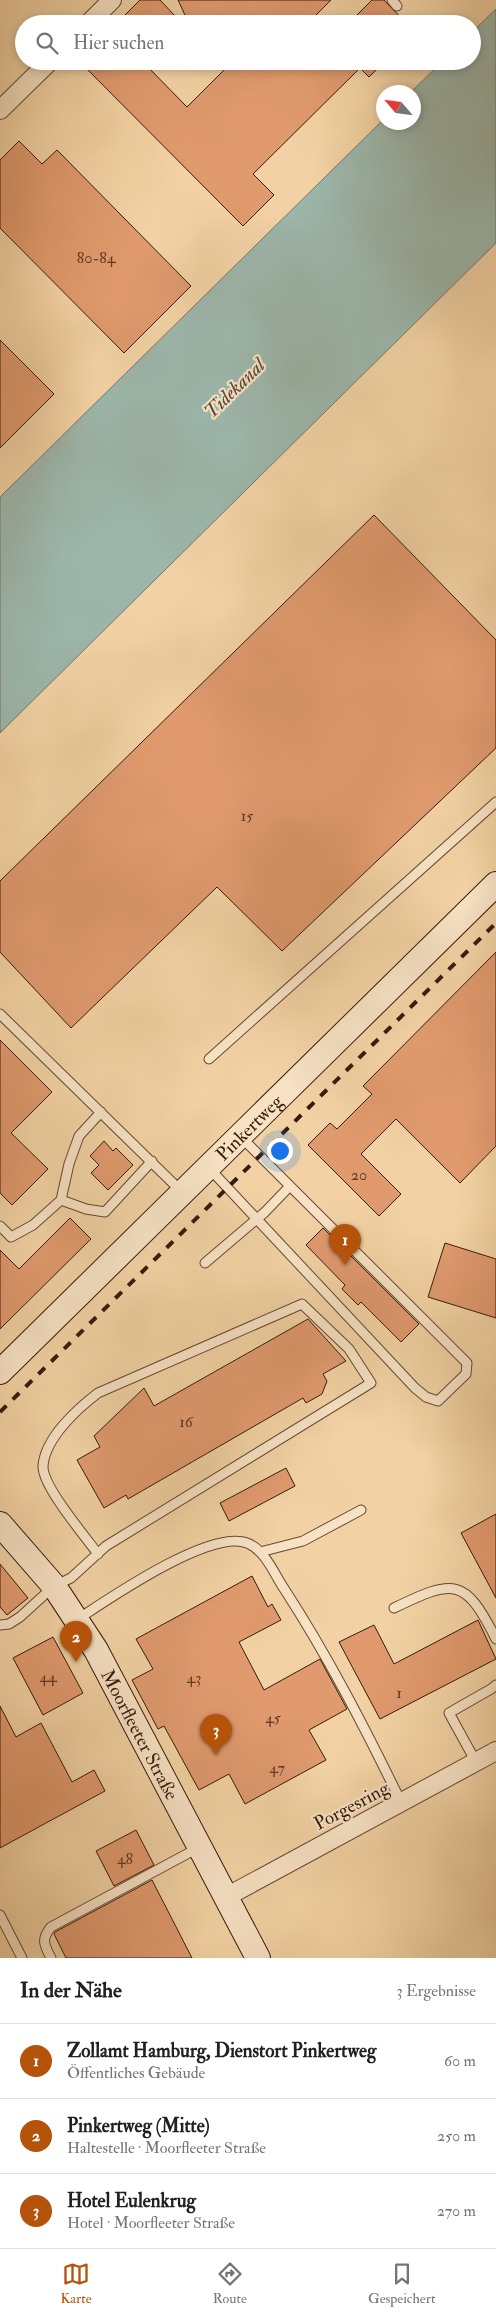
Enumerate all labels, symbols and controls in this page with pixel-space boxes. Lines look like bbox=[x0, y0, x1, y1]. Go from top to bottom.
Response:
search box bbox=[15, 15, 481, 70]
icon: search bbox=[33, 29, 61, 57]
text: Hier suchen bbox=[73, 31, 164, 55]
north arrow bbox=[376, 85, 421, 130]
house number: 80-84 bbox=[77, 248, 117, 268]
water label: Tidekanal bbox=[199, 352, 272, 424]
house number: 15 bbox=[241, 806, 253, 826]
street label: Pinkertweg bbox=[211, 1089, 289, 1166]
your location bbox=[267, 1138, 293, 1164]
house number: 20 bbox=[351, 1165, 367, 1185]
pin: 1 bbox=[329, 1224, 361, 1265]
house number: 16 bbox=[179, 1412, 194, 1432]
pin: 2 bbox=[60, 1621, 92, 1662]
street label: Moorfleeter Straße bbox=[95, 1665, 184, 1804]
house number: 44 bbox=[39, 1667, 58, 1687]
house number: 43 bbox=[187, 1668, 201, 1688]
house number: 1 bbox=[396, 1683, 402, 1703]
house number: 45 bbox=[265, 1708, 281, 1728]
pin: 3 bbox=[200, 1714, 232, 1755]
house number: 47 bbox=[269, 1758, 285, 1778]
street label: Porgesring bbox=[310, 1776, 394, 1836]
house number: 48 bbox=[117, 1849, 134, 1869]
text: In der Nähe bbox=[20, 1977, 122, 2004]
text: 3 Ergebnisse bbox=[396, 1981, 476, 2001]
text: Zollamt Hamburg, Dienstort Pinkertweg bbox=[67, 2039, 376, 2063]
text: 1 bbox=[33, 2051, 39, 2071]
text: 60 m bbox=[444, 2051, 476, 2071]
text: Öffentliches Gebäude bbox=[67, 2063, 205, 2083]
text: Pinkertweg (Mitte) bbox=[67, 2114, 210, 2138]
text: 2 bbox=[32, 2126, 40, 2146]
text: 250 m bbox=[437, 2126, 476, 2146]
text: Haltestelle · Moorfleeter Straße bbox=[67, 2138, 266, 2158]
text: Hotel Eulenkrug bbox=[67, 2189, 196, 2213]
text: 3 bbox=[33, 2201, 39, 2221]
text: 270 m bbox=[437, 2201, 476, 2221]
text: Hotel · Moorfleeter Straße bbox=[67, 2213, 235, 2233]
tab: Karte bbox=[61, 2260, 92, 2307]
tab: Route bbox=[213, 2260, 247, 2307]
tab: Gespeichert bbox=[368, 2260, 435, 2307]

